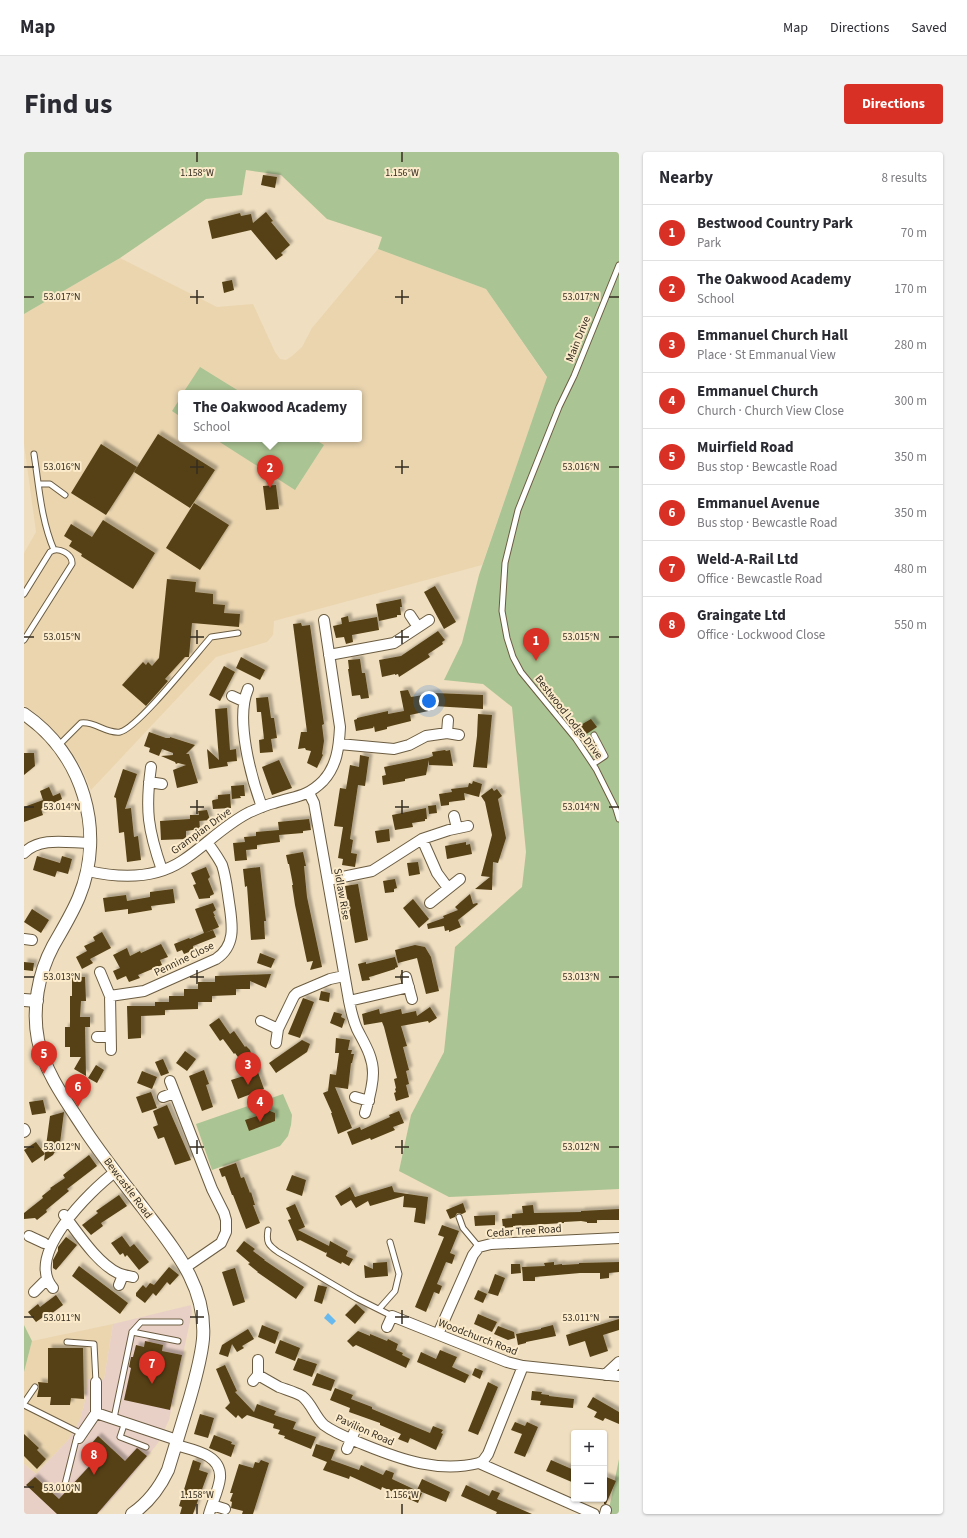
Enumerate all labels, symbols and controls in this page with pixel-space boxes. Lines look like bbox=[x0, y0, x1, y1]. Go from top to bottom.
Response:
text: Map bbox=[20, 14, 55, 41]
text: Map bbox=[783, 18, 808, 38]
text: Directions bbox=[830, 18, 889, 38]
text: Saved bbox=[911, 18, 947, 38]
text: Find us bbox=[24, 84, 112, 124]
button: Directions bbox=[844, 84, 943, 124]
text: 1.158°W bbox=[180, 166, 214, 180]
text: 1.156°W bbox=[385, 166, 419, 180]
text: Nearby bbox=[659, 166, 713, 190]
text: 8 results bbox=[882, 169, 927, 187]
text: Bestwood Country Park bbox=[697, 213, 853, 234]
text: 1 bbox=[669, 224, 675, 242]
text: 70 m bbox=[901, 224, 927, 242]
text: Park bbox=[697, 234, 721, 252]
text: The Oakwood Academy bbox=[697, 269, 851, 290]
text: 2 bbox=[669, 280, 675, 298]
text: 170 m bbox=[894, 280, 927, 298]
text: 53.017°N bbox=[43, 290, 81, 304]
text: 53.017°N bbox=[562, 290, 600, 304]
text: School bbox=[697, 290, 734, 308]
street label: Main Drive bbox=[562, 313, 594, 364]
text: Emmanuel Church Hall bbox=[697, 325, 848, 346]
text: 3 bbox=[669, 336, 675, 354]
text: 280 m bbox=[894, 336, 927, 354]
text: Place · St Emmanual View bbox=[697, 346, 836, 364]
text: Emmanuel Church bbox=[697, 381, 818, 402]
popup bbox=[178, 390, 362, 442]
text: 4 bbox=[669, 392, 675, 410]
text: 300 m bbox=[894, 392, 927, 410]
text: The Oakwood Academy bbox=[193, 397, 347, 418]
text: Church · Church View Close bbox=[697, 402, 844, 420]
text: School bbox=[193, 418, 230, 436]
text: Muirfield Road bbox=[697, 437, 794, 458]
text: 5 bbox=[669, 448, 675, 466]
text: 350 m bbox=[894, 448, 927, 466]
pin: 2 bbox=[257, 455, 283, 488]
text: Bus stop · Bewcastle Road bbox=[697, 458, 838, 476]
text: 53.016°N bbox=[43, 460, 81, 474]
text: 53.016°N bbox=[562, 460, 600, 474]
text: Emmanuel Avenue bbox=[697, 493, 820, 514]
text: 6 bbox=[669, 504, 675, 522]
text: 350 m bbox=[894, 504, 927, 522]
text: Bus stop · Bewcastle Road bbox=[697, 514, 838, 532]
text: Weld-A-Rail Ltd bbox=[697, 549, 798, 570]
text: 7 bbox=[669, 560, 675, 578]
text: 480 m bbox=[894, 560, 927, 578]
text: Office · Bewcastle Road bbox=[697, 570, 823, 588]
text: Graingate Ltd bbox=[697, 605, 786, 626]
text: 8 bbox=[669, 616, 675, 634]
text: 550 m bbox=[894, 616, 927, 634]
text: Office · Lockwood Close bbox=[697, 626, 825, 644]
pin: 1 bbox=[523, 628, 549, 661]
text: 53.015°N bbox=[43, 630, 81, 644]
text: 53.015°N bbox=[562, 630, 600, 644]
street label: Bestwood Lodge Drive bbox=[532, 672, 607, 762]
your location bbox=[419, 691, 439, 711]
text: 53.014°N bbox=[43, 800, 81, 814]
text: 53.014°N bbox=[562, 800, 600, 814]
street label: Grampian Drive bbox=[168, 804, 235, 858]
street label: Sidlaw Rise bbox=[330, 867, 354, 922]
street label: Pennine Close bbox=[152, 938, 217, 980]
text: 53.013°N bbox=[43, 970, 81, 984]
text: 53.013°N bbox=[562, 970, 600, 984]
pin: 5 bbox=[31, 1041, 57, 1074]
pin: 3 bbox=[235, 1052, 261, 1085]
pin: 6 bbox=[65, 1074, 91, 1107]
pin: 4 bbox=[247, 1089, 273, 1122]
text: 53.012°N bbox=[43, 1140, 81, 1154]
text: 53.012°N bbox=[562, 1140, 600, 1154]
street label: Bewcastle Road bbox=[100, 1155, 156, 1221]
street label: Cedar Tree Road bbox=[486, 1221, 562, 1241]
text: 53.011°N bbox=[43, 1311, 81, 1325]
text: 53.011°N bbox=[562, 1311, 600, 1325]
street label: Woodchurch Road bbox=[436, 1315, 520, 1359]
pin: 7 bbox=[139, 1351, 165, 1384]
street label: Pavilion Road bbox=[333, 1410, 397, 1450]
map controls bbox=[571, 1430, 607, 1502]
button: + bbox=[571, 1430, 607, 1466]
pin: 8 bbox=[81, 1442, 107, 1475]
button: − bbox=[571, 1466, 607, 1502]
text: 53.010°N bbox=[43, 1481, 81, 1495]
text: 1.158°W bbox=[180, 1488, 214, 1502]
text: 1.156°W bbox=[385, 1488, 419, 1502]

